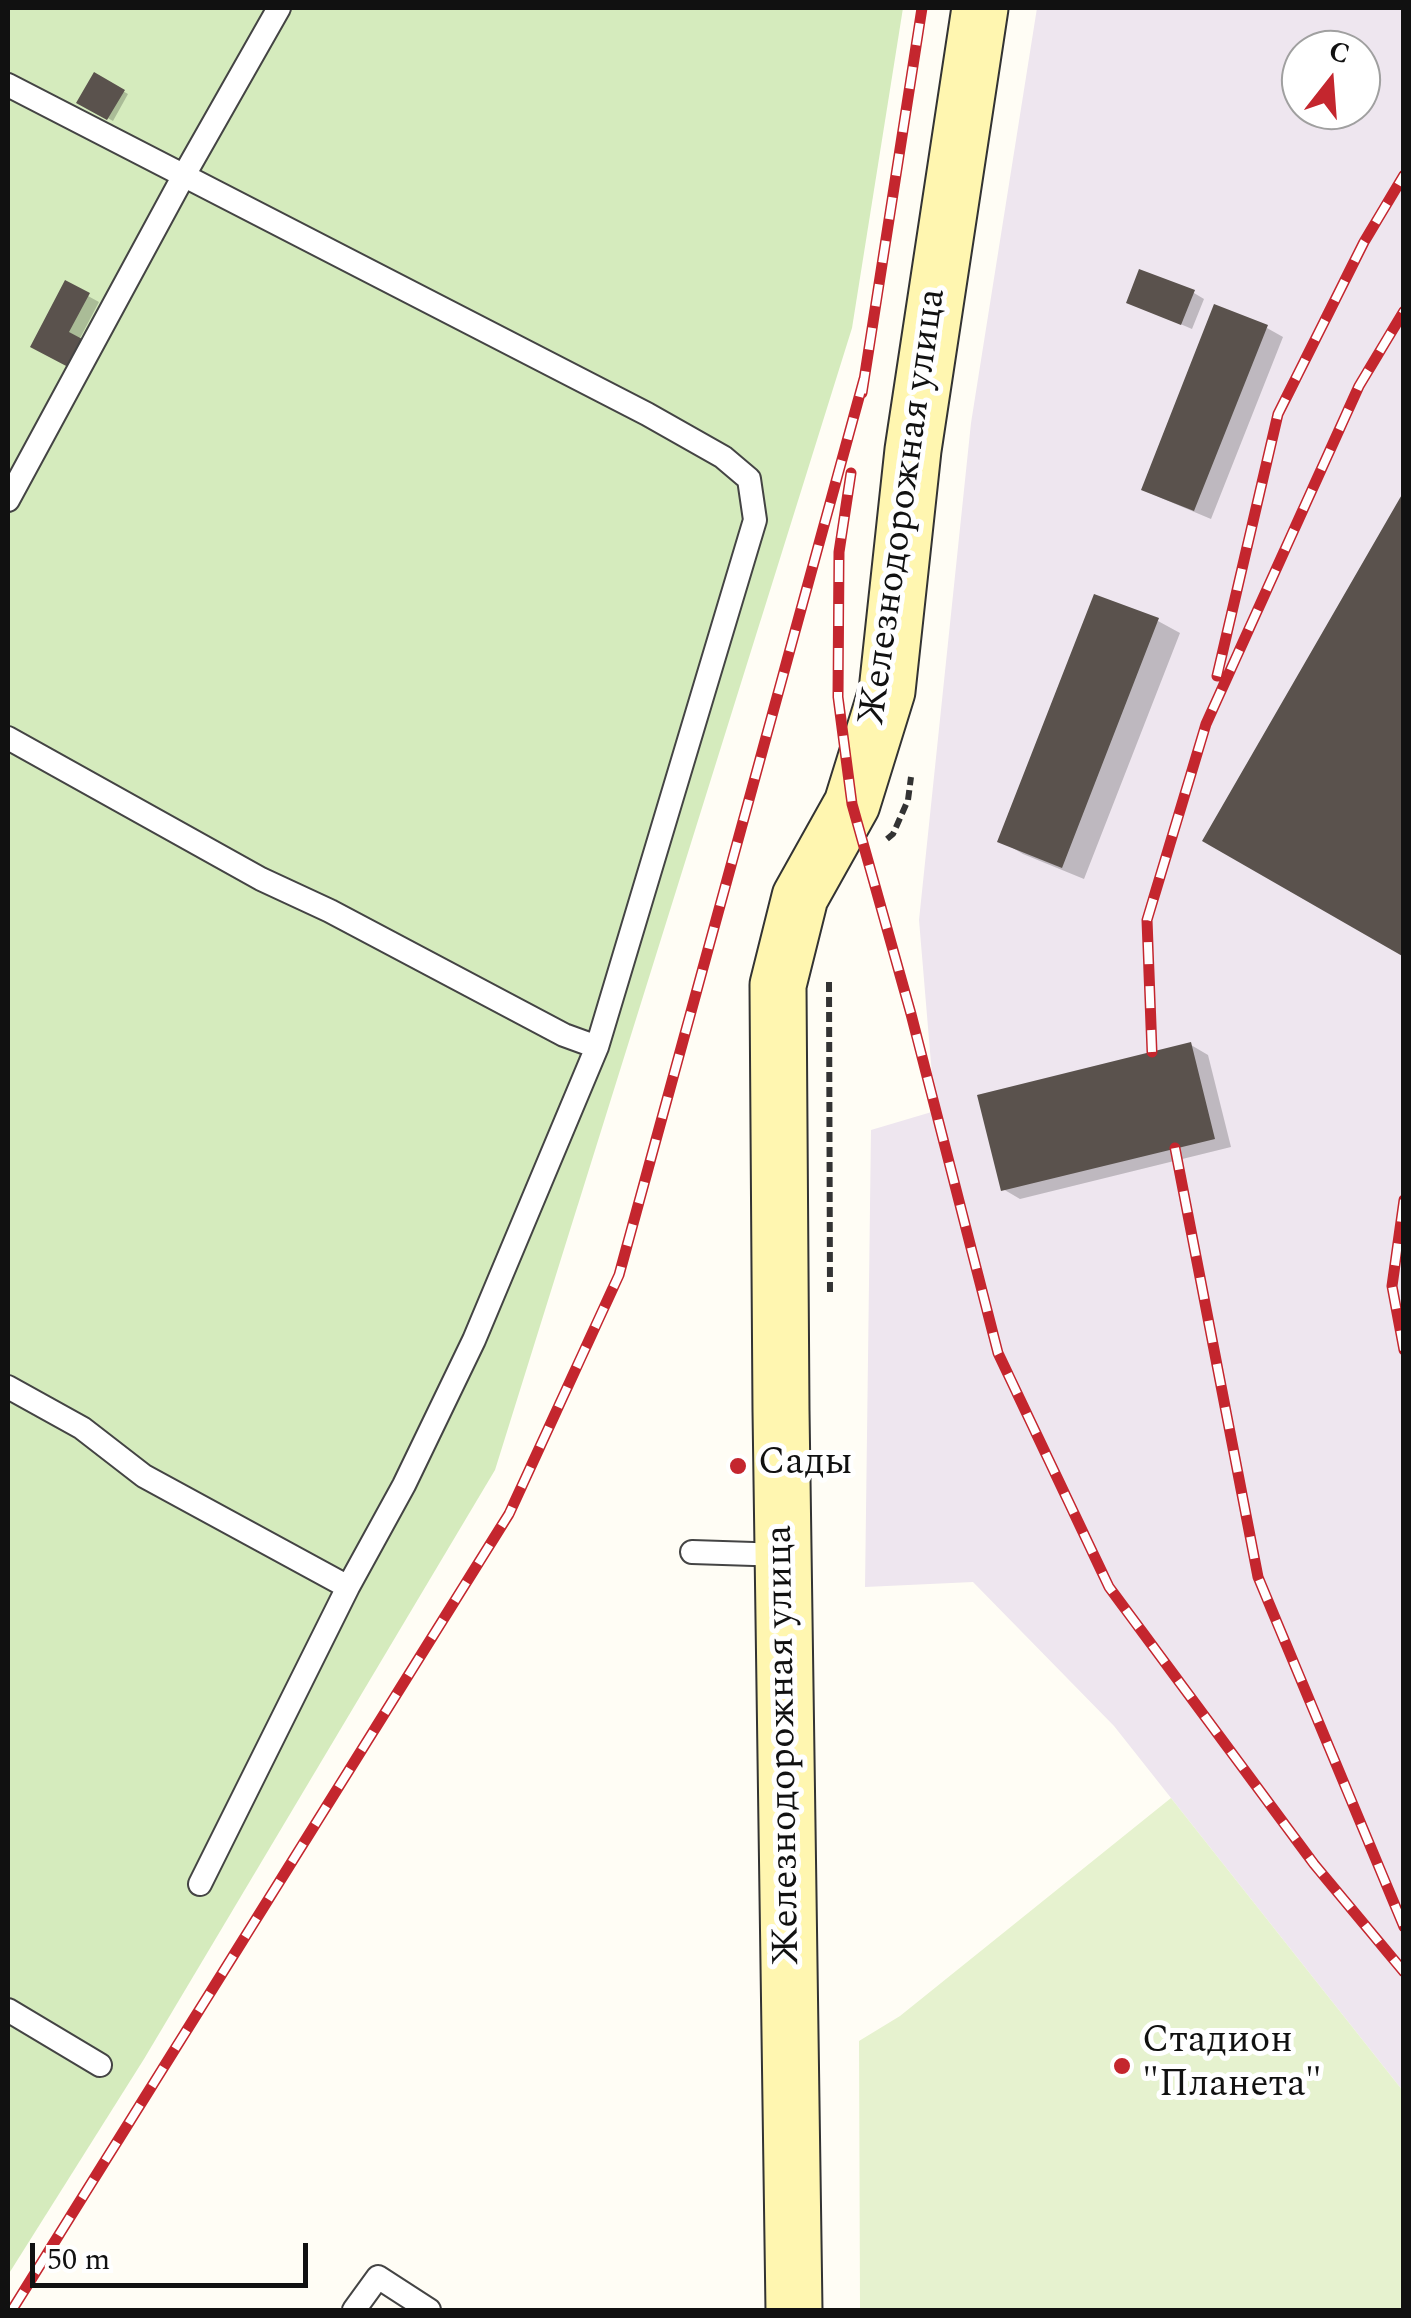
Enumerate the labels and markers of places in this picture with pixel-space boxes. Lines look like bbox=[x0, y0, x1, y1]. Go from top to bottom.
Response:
place label: Сады bbox=[758, 1443, 853, 1489]
marker: Сады bbox=[727, 1455, 749, 1477]
place label: Стадион "Планета" bbox=[1142, 2021, 1322, 2110]
marker: Стадион "Планета" bbox=[1111, 2055, 1133, 2077]

